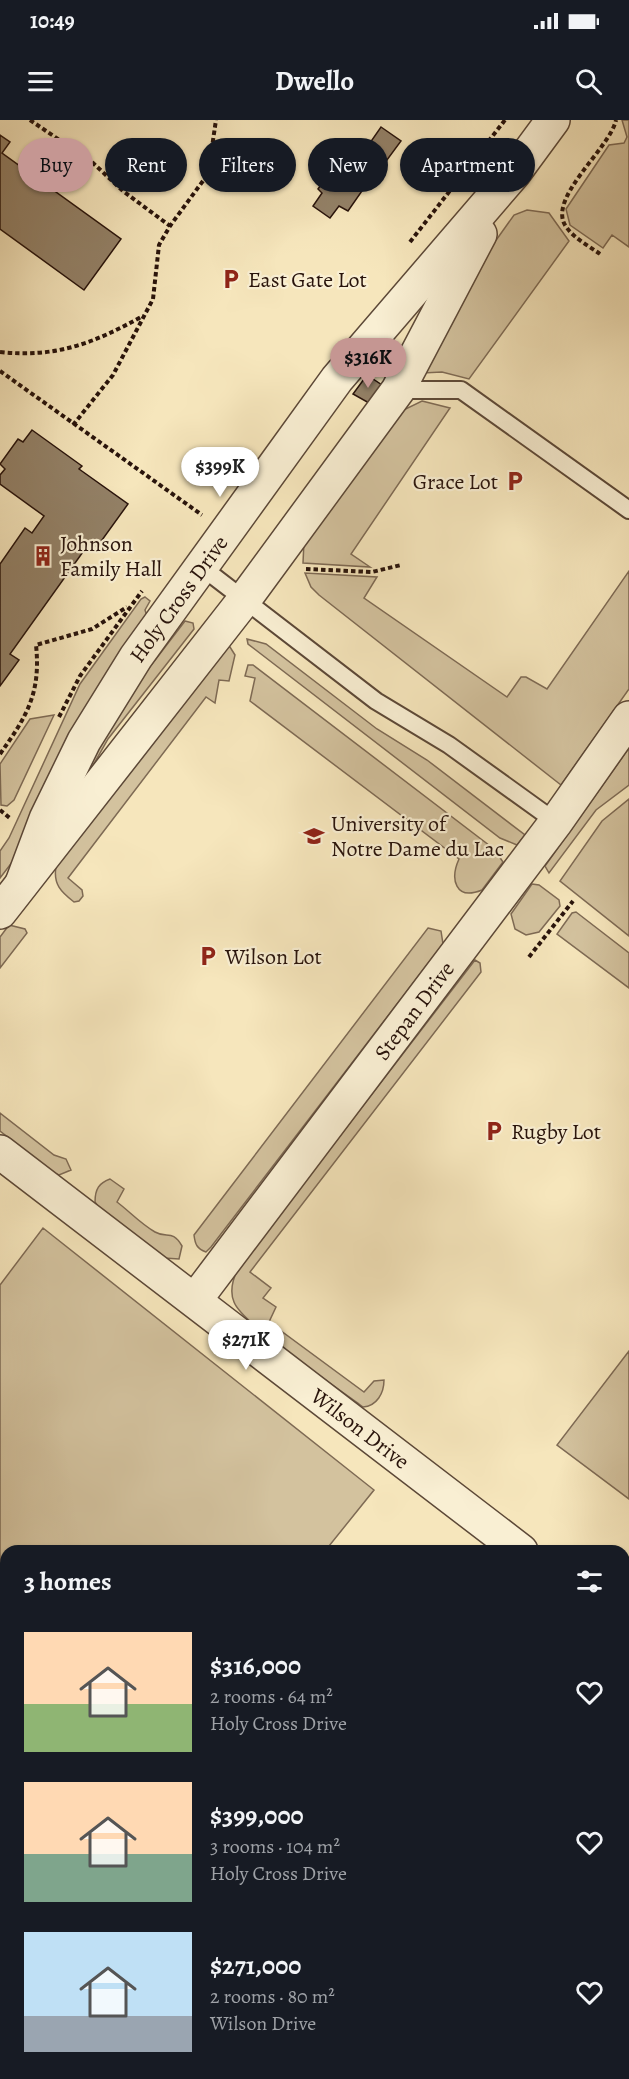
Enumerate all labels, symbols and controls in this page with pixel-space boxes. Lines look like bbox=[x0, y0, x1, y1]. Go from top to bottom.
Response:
text: 10:49 bbox=[30, 6, 75, 36]
text: Dwello bbox=[275, 63, 354, 99]
icon: menu bbox=[24, 65, 57, 98]
icon: search bbox=[572, 65, 605, 98]
chip: Buy bbox=[18, 138, 93, 192]
chip: Rent bbox=[105, 138, 187, 192]
chip: Filters bbox=[199, 138, 296, 192]
chip: New bbox=[308, 138, 388, 192]
chip: Apartment bbox=[400, 138, 535, 192]
place label: East Gate Lot bbox=[248, 265, 367, 295]
parking icon: East Gate Lot bbox=[219, 267, 243, 291]
pin: $316K bbox=[326, 338, 410, 389]
text: $316K bbox=[344, 344, 392, 371]
pin: $399K bbox=[178, 447, 262, 498]
text: $399K bbox=[195, 453, 245, 480]
place label: Grace Lot bbox=[413, 467, 498, 497]
parking icon: Grace Lot bbox=[503, 469, 527, 493]
place label: Johnson Family Hall bbox=[60, 529, 162, 584]
street label: Holy Cross Drive bbox=[123, 529, 235, 669]
building icon: Johnson Family Hall bbox=[31, 544, 55, 568]
place label: University of Notre Dame du Lac bbox=[331, 809, 504, 864]
school or university icon: University of Notre Dame du Lac bbox=[302, 824, 326, 848]
place label: Wilson Lot bbox=[224, 942, 322, 972]
parking icon: Wilson Lot bbox=[196, 944, 220, 968]
street label: Stepan Drive bbox=[367, 955, 462, 1066]
place label: Rugby Lot bbox=[511, 1117, 601, 1147]
parking icon: Rugby Lot bbox=[482, 1119, 506, 1143]
pin: $271K bbox=[204, 1320, 288, 1371]
text: $271K bbox=[222, 1326, 270, 1353]
street label: Wilson Drive bbox=[304, 1381, 415, 1476]
text: 3 homes bbox=[24, 1564, 112, 1599]
icon: filters bbox=[573, 1565, 606, 1598]
text: $316,000 bbox=[210, 1648, 301, 1683]
icon: home bbox=[72, 1656, 144, 1728]
icon: heart bbox=[573, 1676, 606, 1709]
text: 2 rooms · 64 m² bbox=[210, 1683, 333, 1710]
text: Holy Cross Drive bbox=[210, 1710, 347, 1737]
text: $399,000 bbox=[210, 1798, 304, 1833]
icon: home bbox=[72, 1806, 144, 1878]
icon: heart bbox=[573, 1826, 606, 1859]
text: 3 rooms · 104 m² bbox=[210, 1833, 340, 1860]
text: Holy Cross Drive bbox=[210, 1860, 347, 1887]
text: $271,000 bbox=[210, 1948, 301, 1983]
icon: home bbox=[72, 1956, 144, 2028]
icon: heart bbox=[573, 1976, 606, 2009]
text: 2 rooms · 80 m² bbox=[210, 1983, 335, 2010]
text: Wilson Drive bbox=[210, 2010, 316, 2037]

